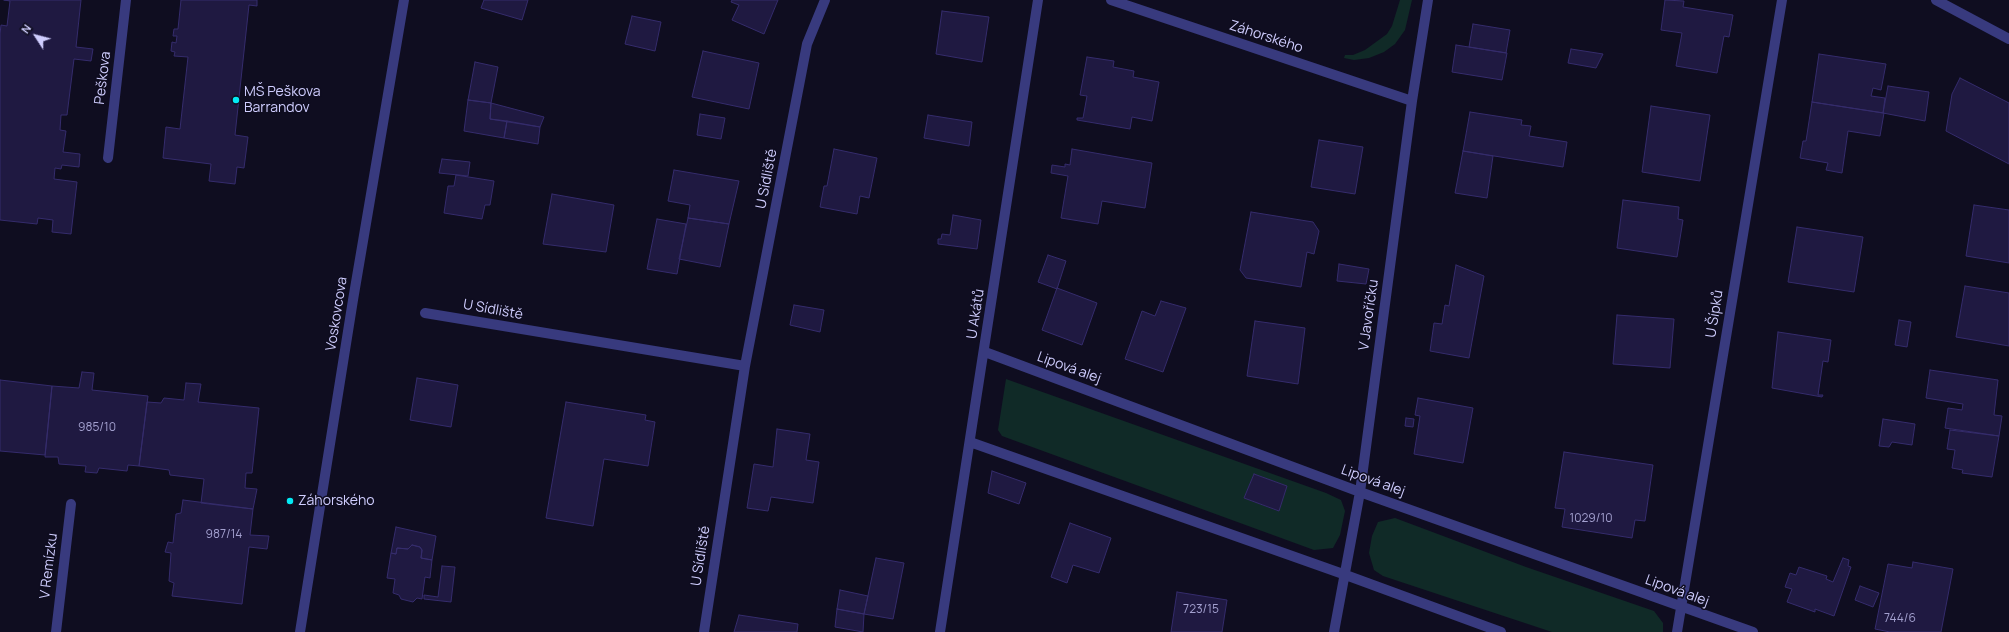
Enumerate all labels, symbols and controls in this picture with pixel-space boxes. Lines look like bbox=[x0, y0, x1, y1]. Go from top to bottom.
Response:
north arrow bbox=[16, 16, 56, 56]
street label: Záhorského bbox=[1227, 17, 1305, 57]
text: N bbox=[17, 21, 34, 36]
street label: Peškova bbox=[91, 51, 115, 105]
place label: MŠ Peškova Barrandov bbox=[244, 84, 320, 116]
marker: MŠ Peškova Barrandov bbox=[231, 95, 241, 105]
street label: U Sídliště bbox=[753, 148, 781, 210]
street label: Voskovcova bbox=[323, 276, 351, 352]
street label: V Javoříčku bbox=[1356, 278, 1382, 352]
street label: U Akátů bbox=[964, 288, 988, 340]
street label: U Šípků bbox=[1703, 289, 1727, 339]
street label: U Sídliště bbox=[462, 296, 524, 324]
street label: Lipová alej bbox=[1035, 349, 1103, 387]
house number: 985/10 bbox=[78, 421, 116, 435]
street label: Lipová alej bbox=[1339, 462, 1407, 500]
place label: Záhorského bbox=[298, 493, 375, 509]
marker: Záhorského bbox=[285, 496, 295, 506]
house number: 1029/10 bbox=[1570, 512, 1612, 526]
street label: U Sídliště bbox=[688, 525, 714, 587]
house number: 987/14 bbox=[206, 528, 242, 542]
street label: V Remízku bbox=[37, 532, 61, 600]
street label: Lipová alej bbox=[1643, 572, 1711, 610]
house number: 723/15 bbox=[1183, 603, 1219, 617]
house number: 744/6 bbox=[1884, 612, 1916, 626]

